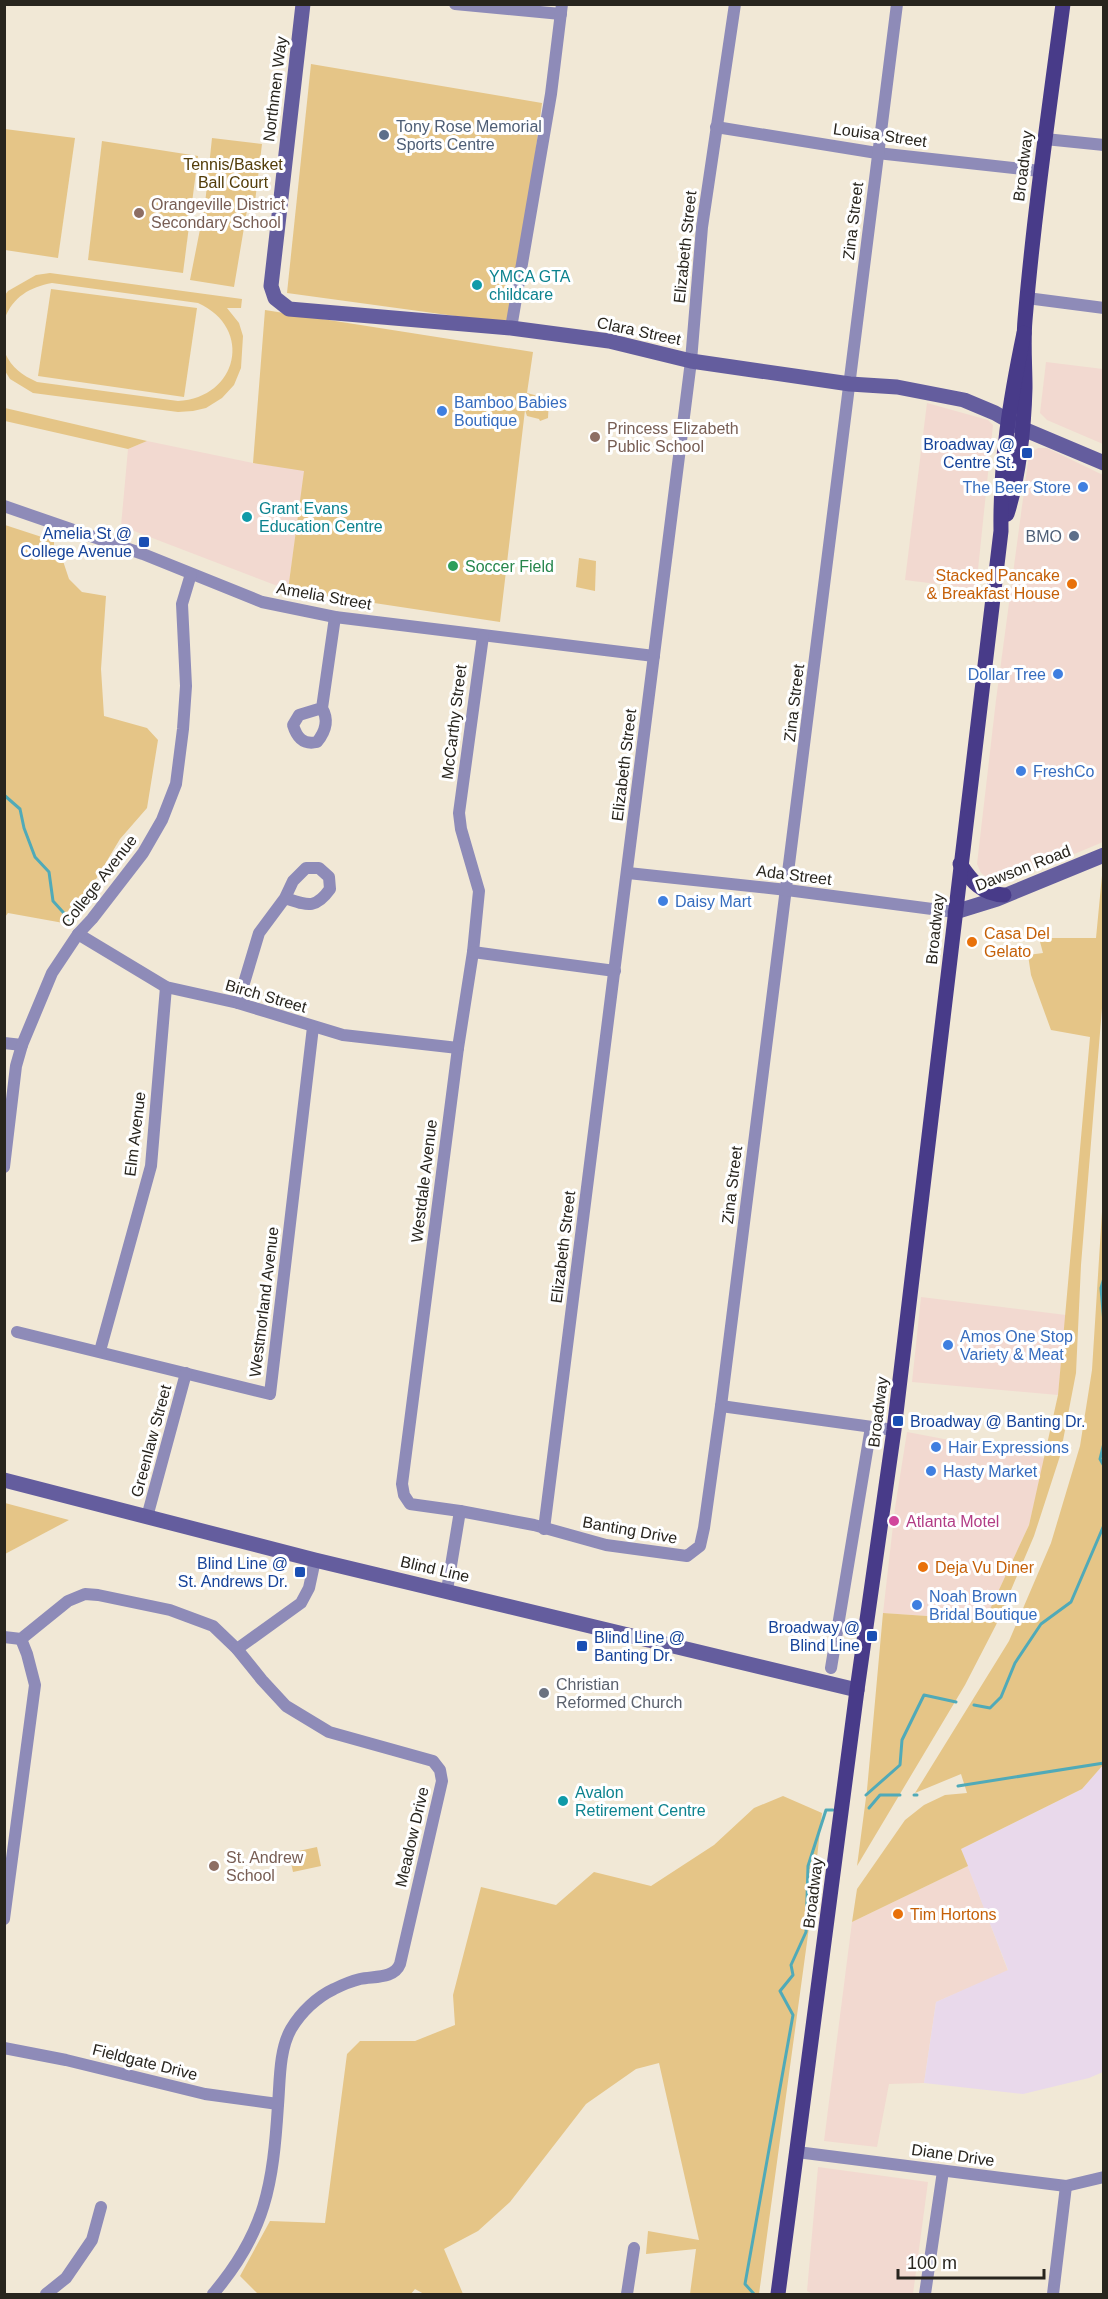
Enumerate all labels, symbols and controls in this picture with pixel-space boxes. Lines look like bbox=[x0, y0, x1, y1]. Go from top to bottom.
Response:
street label: Northmen Way bbox=[260, 35, 290, 143]
place label: Tony Rose Memorial Sports Centre bbox=[396, 118, 542, 153]
street label: Louisa Street bbox=[832, 120, 928, 150]
marker: Tony Rose Memorial Sports Centre bbox=[377, 128, 391, 142]
street label: Broadway bbox=[1010, 130, 1036, 202]
park label: Tennis/Basket Ball Court bbox=[183, 156, 283, 191]
street label: Zina Street bbox=[840, 181, 866, 261]
street label: Elizabeth Street bbox=[671, 189, 699, 304]
place label: Orangeville District Secondary School bbox=[151, 196, 286, 231]
marker: Orangeville District Secondary School bbox=[132, 206, 146, 220]
place label: YMCA GTA childcare bbox=[489, 268, 571, 303]
marker: YMCA GTA childcare bbox=[470, 278, 484, 292]
street label: Clara Street bbox=[595, 314, 683, 348]
place label: Bamboo Babies Boutique bbox=[454, 394, 567, 429]
marker: Bamboo Babies Boutique bbox=[435, 404, 449, 418]
place label: Princess Elizabeth Public School bbox=[607, 420, 739, 455]
marker: Princess Elizabeth Public School bbox=[588, 430, 602, 444]
place label: Broadway @ Centre St. bbox=[923, 436, 1015, 471]
marker: Broadway @ Centre St. bbox=[1020, 446, 1034, 460]
place label: The Beer Store bbox=[963, 479, 1071, 496]
marker: The Beer Store bbox=[1076, 480, 1090, 494]
place label: Grant Evans Education Centre bbox=[259, 500, 383, 535]
marker: Grant Evans Education Centre bbox=[240, 510, 254, 524]
place label: Amelia St @ College Avenue bbox=[20, 525, 132, 560]
place label: BMO bbox=[1026, 528, 1062, 545]
marker: BMO bbox=[1067, 529, 1081, 543]
marker: Amelia St @ College Avenue bbox=[137, 535, 151, 549]
place label: Soccer Field bbox=[465, 558, 554, 575]
marker: Soccer Field bbox=[446, 559, 460, 573]
place label: Stacked Pancake & Breakfast House bbox=[927, 567, 1060, 602]
marker: Stacked Pancake & Breakfast House bbox=[1065, 577, 1079, 591]
street label: Amelia Street bbox=[275, 579, 373, 613]
street label: McCarthy Street bbox=[439, 663, 470, 780]
street label: Zina Street bbox=[781, 663, 807, 743]
place label: Dollar Tree bbox=[968, 666, 1046, 683]
marker: Dollar Tree bbox=[1051, 667, 1065, 681]
street label: Elizabeth Street bbox=[609, 707, 639, 822]
place label: FreshCo bbox=[1033, 763, 1094, 780]
marker: FreshCo bbox=[1014, 764, 1028, 778]
street label: College Avenue bbox=[58, 832, 140, 930]
street label: Dawson Road bbox=[973, 842, 1073, 894]
street label: Ada Street bbox=[755, 862, 833, 888]
place label: Daisy Mart bbox=[675, 893, 752, 910]
street label: Broadway bbox=[923, 893, 947, 965]
marker: Daisy Mart bbox=[656, 894, 670, 908]
place label: Casa Del Gelato bbox=[984, 925, 1050, 960]
marker: Casa Del Gelato bbox=[965, 935, 979, 949]
street label: Birch Street bbox=[223, 976, 309, 1016]
street label: Elm Avenue bbox=[121, 1091, 149, 1177]
street label: Westdale Avenue bbox=[408, 1118, 440, 1244]
street label: Zina Street bbox=[719, 1145, 745, 1225]
street label: Elizabeth Street bbox=[548, 1189, 578, 1304]
street label: Westmorland Avenue bbox=[246, 1226, 282, 1378]
place label: Amos One Stop Variety & Meat bbox=[960, 1328, 1073, 1363]
marker: Amos One Stop Variety & Meat bbox=[941, 1338, 955, 1352]
street label: Broadway bbox=[865, 1376, 891, 1448]
street label: Greenlaw Street bbox=[128, 1382, 174, 1499]
place label: Broadway @ Banting Dr. bbox=[910, 1413, 1085, 1430]
marker: Broadway @ Banting Dr. bbox=[891, 1414, 905, 1428]
place label: Hair Expressions bbox=[948, 1439, 1069, 1456]
marker: Hair Expressions bbox=[929, 1440, 943, 1454]
place label: Hasty Market bbox=[943, 1463, 1038, 1480]
marker: Hasty Market bbox=[924, 1464, 938, 1478]
street label: Banting Drive bbox=[581, 1513, 679, 1547]
place label: Atlanta Motel bbox=[906, 1513, 999, 1530]
marker: Atlanta Motel bbox=[887, 1514, 901, 1528]
street label: Blind Line bbox=[399, 1553, 471, 1585]
place label: Blind Line @ St. Andrews Dr. bbox=[178, 1555, 288, 1590]
place label: Deja Vu Diner bbox=[935, 1559, 1035, 1576]
marker: Deja Vu Diner bbox=[916, 1560, 930, 1574]
marker: Blind Line @ St. Andrews Dr. bbox=[293, 1565, 307, 1579]
place label: Noah Brown Bridal Boutique bbox=[929, 1588, 1038, 1623]
marker: Noah Brown Bridal Boutique bbox=[910, 1598, 924, 1612]
place label: Broadway @ Blind Line bbox=[768, 1619, 860, 1654]
place label: Blind Line @ Banting Dr. bbox=[594, 1629, 685, 1664]
marker: Broadway @ Blind Line bbox=[865, 1629, 879, 1643]
marker: Blind Line @ Banting Dr. bbox=[575, 1639, 589, 1653]
place label: Christian Reformed Church bbox=[556, 1676, 682, 1711]
marker: Christian Reformed Church bbox=[537, 1686, 551, 1700]
place label: Avalon Retirement Centre bbox=[575, 1784, 706, 1819]
street label: Meadow Drive bbox=[392, 1785, 432, 1889]
marker: Avalon Retirement Centre bbox=[556, 1794, 570, 1808]
place label: St. Andrew School bbox=[226, 1849, 304, 1884]
street label: Broadway bbox=[800, 1857, 826, 1929]
marker: St. Andrew School bbox=[207, 1859, 221, 1873]
place label: Tim Hortons bbox=[910, 1906, 997, 1923]
marker: Tim Hortons bbox=[891, 1907, 905, 1921]
street label: Fieldgate Drive bbox=[91, 2041, 199, 2083]
street label: Diane Drive bbox=[910, 2141, 996, 2169]
scale bar bbox=[898, 2242, 1044, 2280]
text: 100 m bbox=[907, 2253, 957, 2273]

